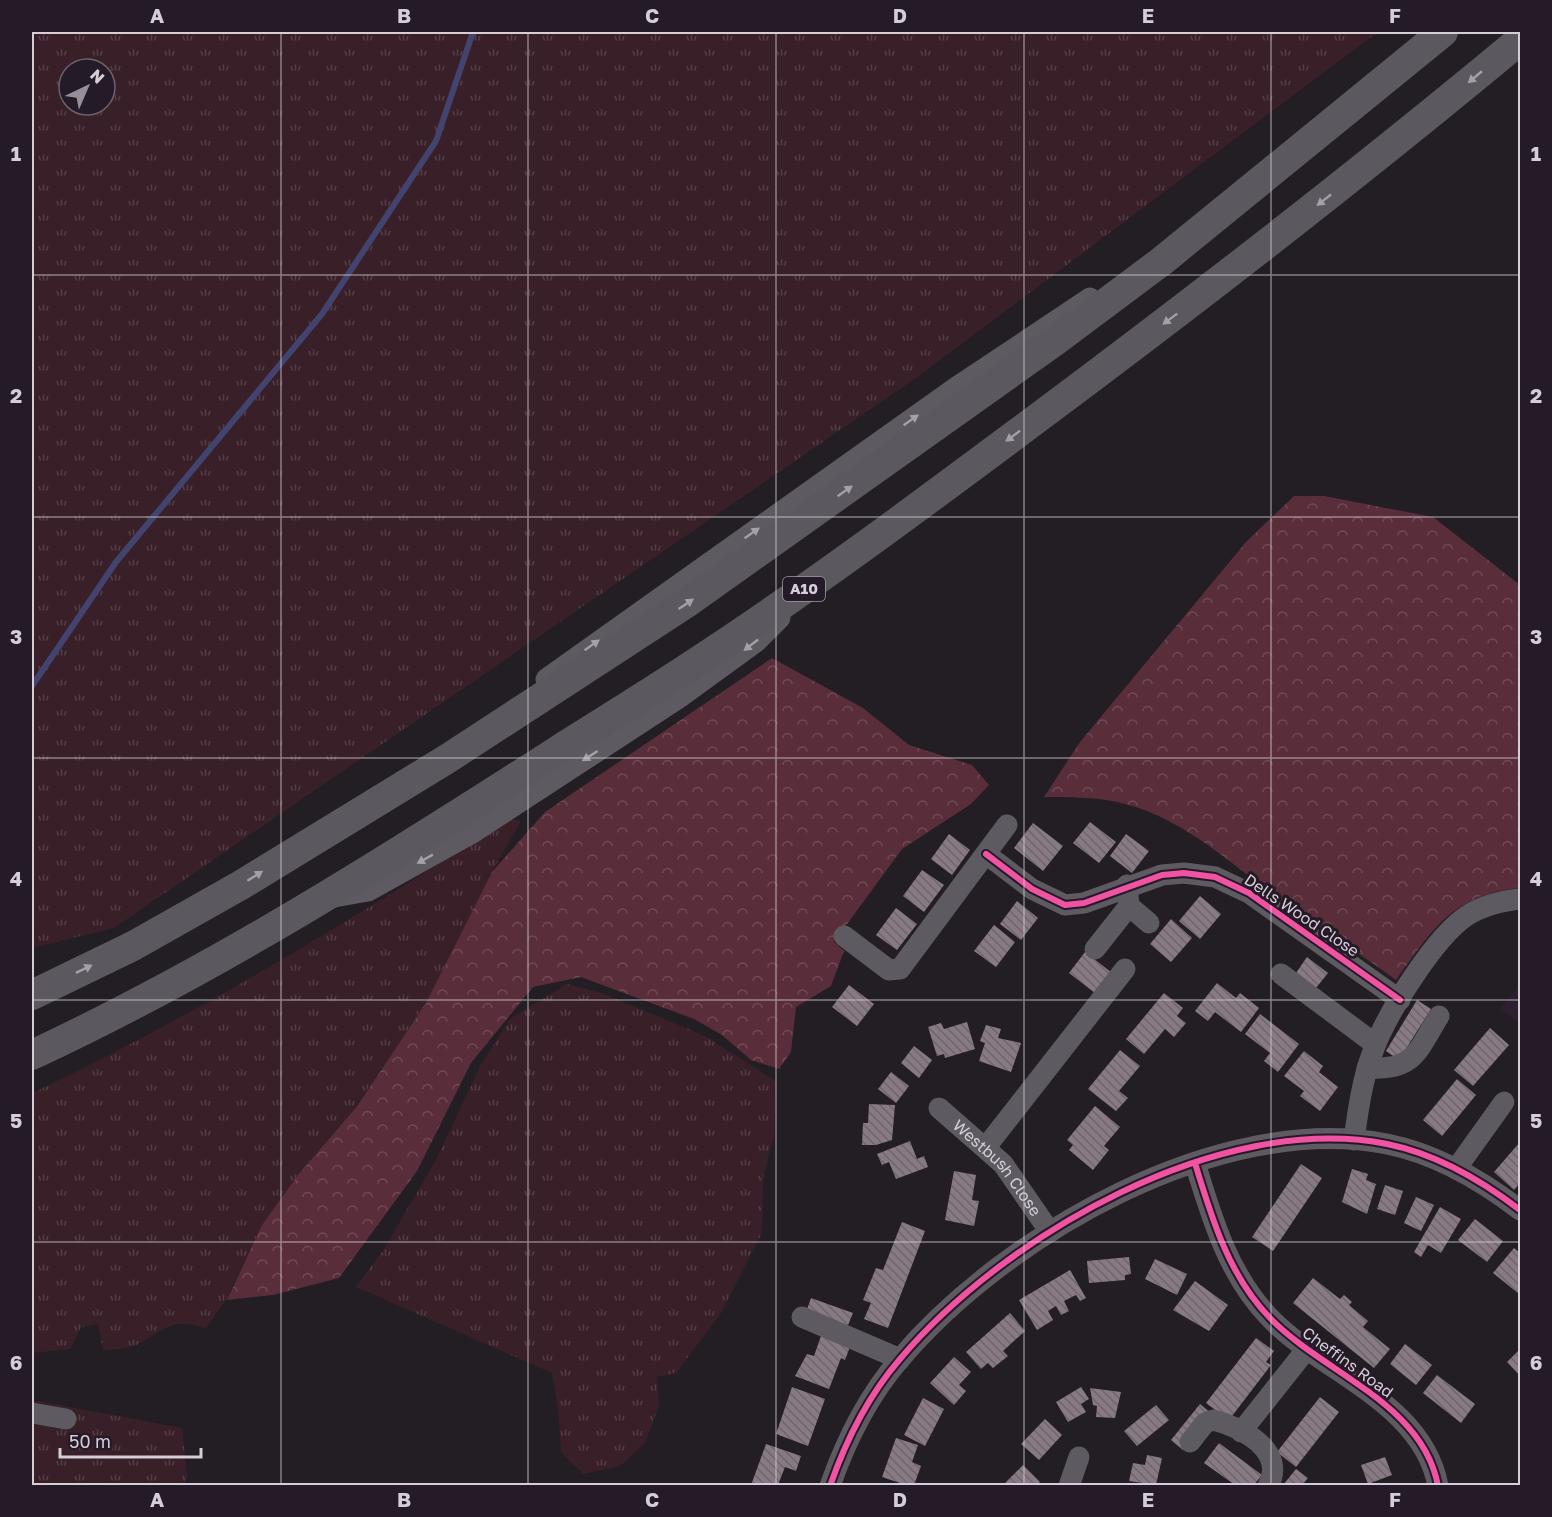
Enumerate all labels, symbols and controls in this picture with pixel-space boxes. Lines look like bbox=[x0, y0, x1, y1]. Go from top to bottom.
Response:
text: A bbox=[150, 3, 164, 27]
text: B bbox=[397, 3, 411, 27]
text: C bbox=[645, 3, 659, 27]
text: D bbox=[893, 3, 907, 27]
text: E bbox=[1142, 3, 1154, 27]
text: F bbox=[1389, 3, 1401, 27]
north arrow bbox=[57, 57, 117, 117]
text: N bbox=[86, 65, 109, 88]
one-way arrow bbox=[1468, 71, 1483, 83]
text: 1 bbox=[11, 141, 21, 165]
text: 1 bbox=[1531, 141, 1541, 165]
one-way arrow bbox=[1316, 193, 1331, 205]
one-way arrow bbox=[1162, 313, 1177, 325]
text: 2 bbox=[10, 383, 22, 407]
text: 2 bbox=[1530, 383, 1542, 407]
one-way arrow bbox=[902, 414, 918, 426]
one-way arrow bbox=[1006, 430, 1022, 442]
one-way arrow bbox=[837, 485, 853, 497]
one-way arrow bbox=[743, 527, 759, 539]
road number: A10 bbox=[783, 577, 825, 601]
one-way arrow bbox=[678, 598, 694, 609]
text: 3 bbox=[10, 624, 22, 648]
text: 3 bbox=[1530, 624, 1542, 648]
one-way arrow bbox=[584, 639, 600, 651]
one-way arrow bbox=[743, 639, 758, 651]
one-way arrow bbox=[583, 750, 599, 762]
one-way arrow bbox=[416, 854, 433, 864]
text: 4 bbox=[10, 866, 22, 890]
text: 4 bbox=[1530, 866, 1542, 890]
street label: Dells Wood Close bbox=[1241, 869, 1363, 961]
one-way arrow bbox=[247, 871, 263, 882]
one-way arrow bbox=[75, 965, 93, 975]
text: 5 bbox=[10, 1108, 22, 1132]
text: 5 bbox=[1530, 1108, 1542, 1132]
street label: Westbush Close bbox=[949, 1115, 1046, 1220]
street label: Cheffins Road bbox=[1299, 1322, 1397, 1402]
text: 6 bbox=[10, 1350, 22, 1374]
text: 6 bbox=[1530, 1350, 1542, 1374]
scale bar bbox=[60, 1421, 201, 1459]
text: 50 m bbox=[69, 1430, 111, 1452]
text: A bbox=[150, 1487, 164, 1511]
text: B bbox=[397, 1487, 411, 1511]
text: C bbox=[645, 1487, 659, 1511]
text: D bbox=[893, 1487, 907, 1511]
text: E bbox=[1142, 1487, 1154, 1511]
text: F bbox=[1389, 1487, 1401, 1511]

